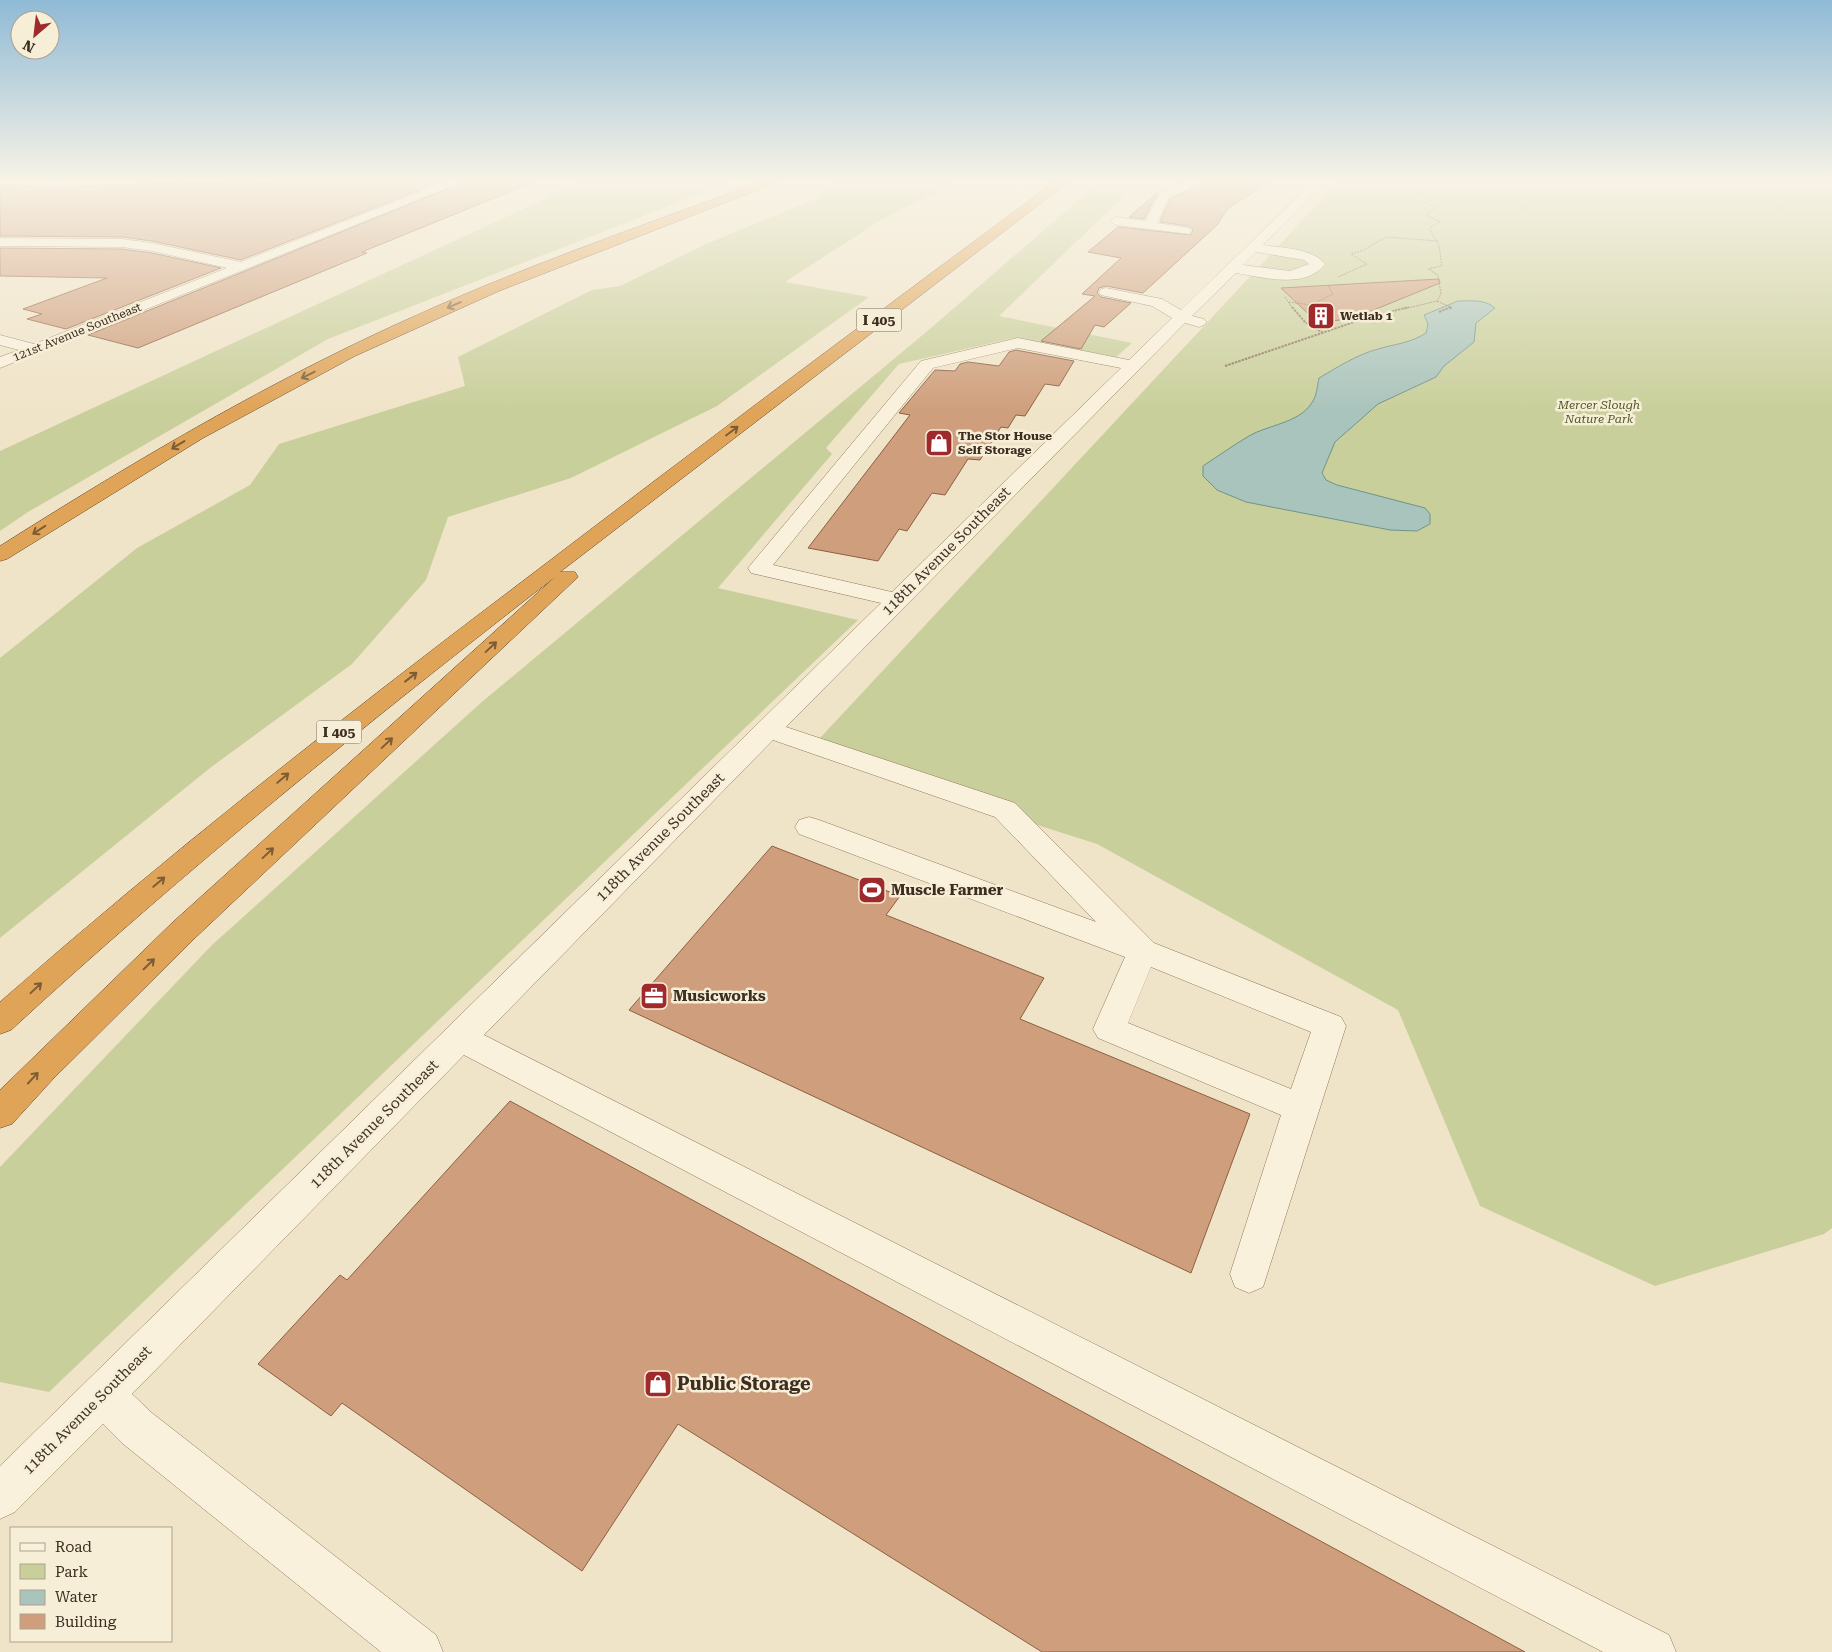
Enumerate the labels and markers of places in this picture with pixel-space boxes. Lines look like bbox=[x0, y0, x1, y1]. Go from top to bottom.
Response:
building icon: Wetlab 1 bbox=[1306, 301, 1336, 331]
place label: Wetlab 1 bbox=[1340, 309, 1393, 323]
shop icon: The Stor House Self Storage bbox=[924, 428, 954, 458]
place label: The Stor House Self Storage bbox=[958, 429, 1052, 457]
sports icon: Muscle Farmer bbox=[857, 875, 887, 905]
place label: Muscle Farmer bbox=[891, 881, 1004, 899]
office icon: Musicworks bbox=[639, 981, 669, 1011]
place label: Musicworks bbox=[673, 987, 766, 1005]
shop icon: Public Storage bbox=[643, 1369, 673, 1399]
place label: Public Storage bbox=[677, 1373, 811, 1394]

